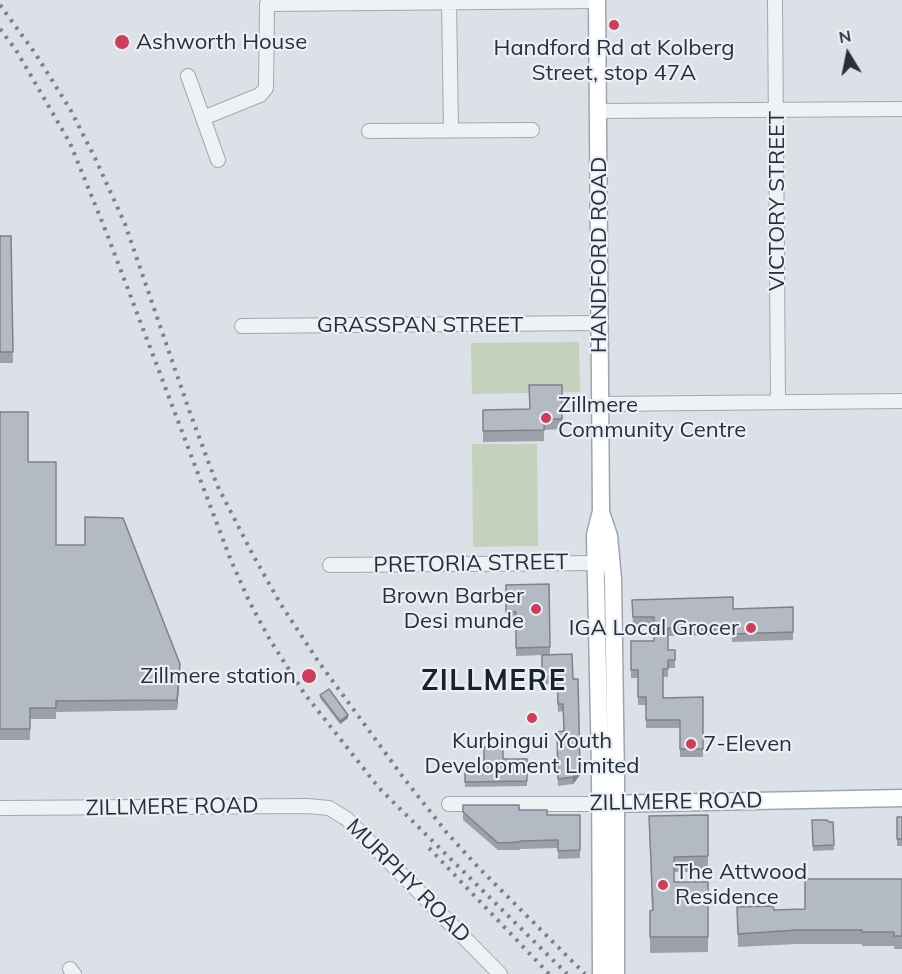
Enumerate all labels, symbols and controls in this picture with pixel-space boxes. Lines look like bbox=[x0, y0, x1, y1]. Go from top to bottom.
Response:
marker: Handford Rd at Kolberg Street, stop 47A bbox=[607, 18, 621, 32]
north arrow bbox=[818, 24, 878, 84]
text: N bbox=[837, 25, 853, 47]
place label: Ashworth House bbox=[136, 29, 307, 55]
marker: Ashworth House bbox=[113, 33, 131, 51]
place label: Handford Rd at Kolberg Street, stop 47A bbox=[494, 35, 734, 86]
street label: VICTORY STREET bbox=[764, 111, 790, 291]
street label: HANDFORD ROAD bbox=[586, 157, 612, 353]
street label: GRASSPAN STREET bbox=[317, 312, 523, 338]
place label: Zillmere Community Centre bbox=[558, 392, 746, 444]
marker: Zillmere Community Centre bbox=[539, 411, 553, 425]
street label: PRETORIA STREET bbox=[373, 549, 569, 579]
place label: Brown Barber Desi munde bbox=[382, 583, 524, 634]
marker: Brown Barber Desi munde bbox=[529, 602, 543, 616]
place label: IGA Local Grocer bbox=[569, 615, 739, 641]
marker: IGA Local Grocer bbox=[744, 621, 758, 635]
place label: Zillmere station bbox=[140, 663, 296, 689]
district label: ZILLMERE bbox=[421, 665, 567, 699]
marker: Zillmere station bbox=[300, 667, 318, 685]
marker: Kurbingui Youth Development Limited bbox=[525, 711, 539, 725]
place label: Kurbingui Youth Development Limited bbox=[425, 728, 639, 780]
place label: 7-Eleven bbox=[703, 731, 792, 757]
marker: 7-Eleven bbox=[684, 737, 698, 751]
street label: ZILLMERE ROAD bbox=[589, 787, 763, 817]
street label: ZILLMERE ROAD bbox=[85, 792, 259, 822]
street label: MURPHY ROAD bbox=[340, 813, 476, 949]
place label: The Attwood Residence bbox=[675, 859, 807, 910]
marker: The Attwood Residence bbox=[656, 878, 670, 892]

